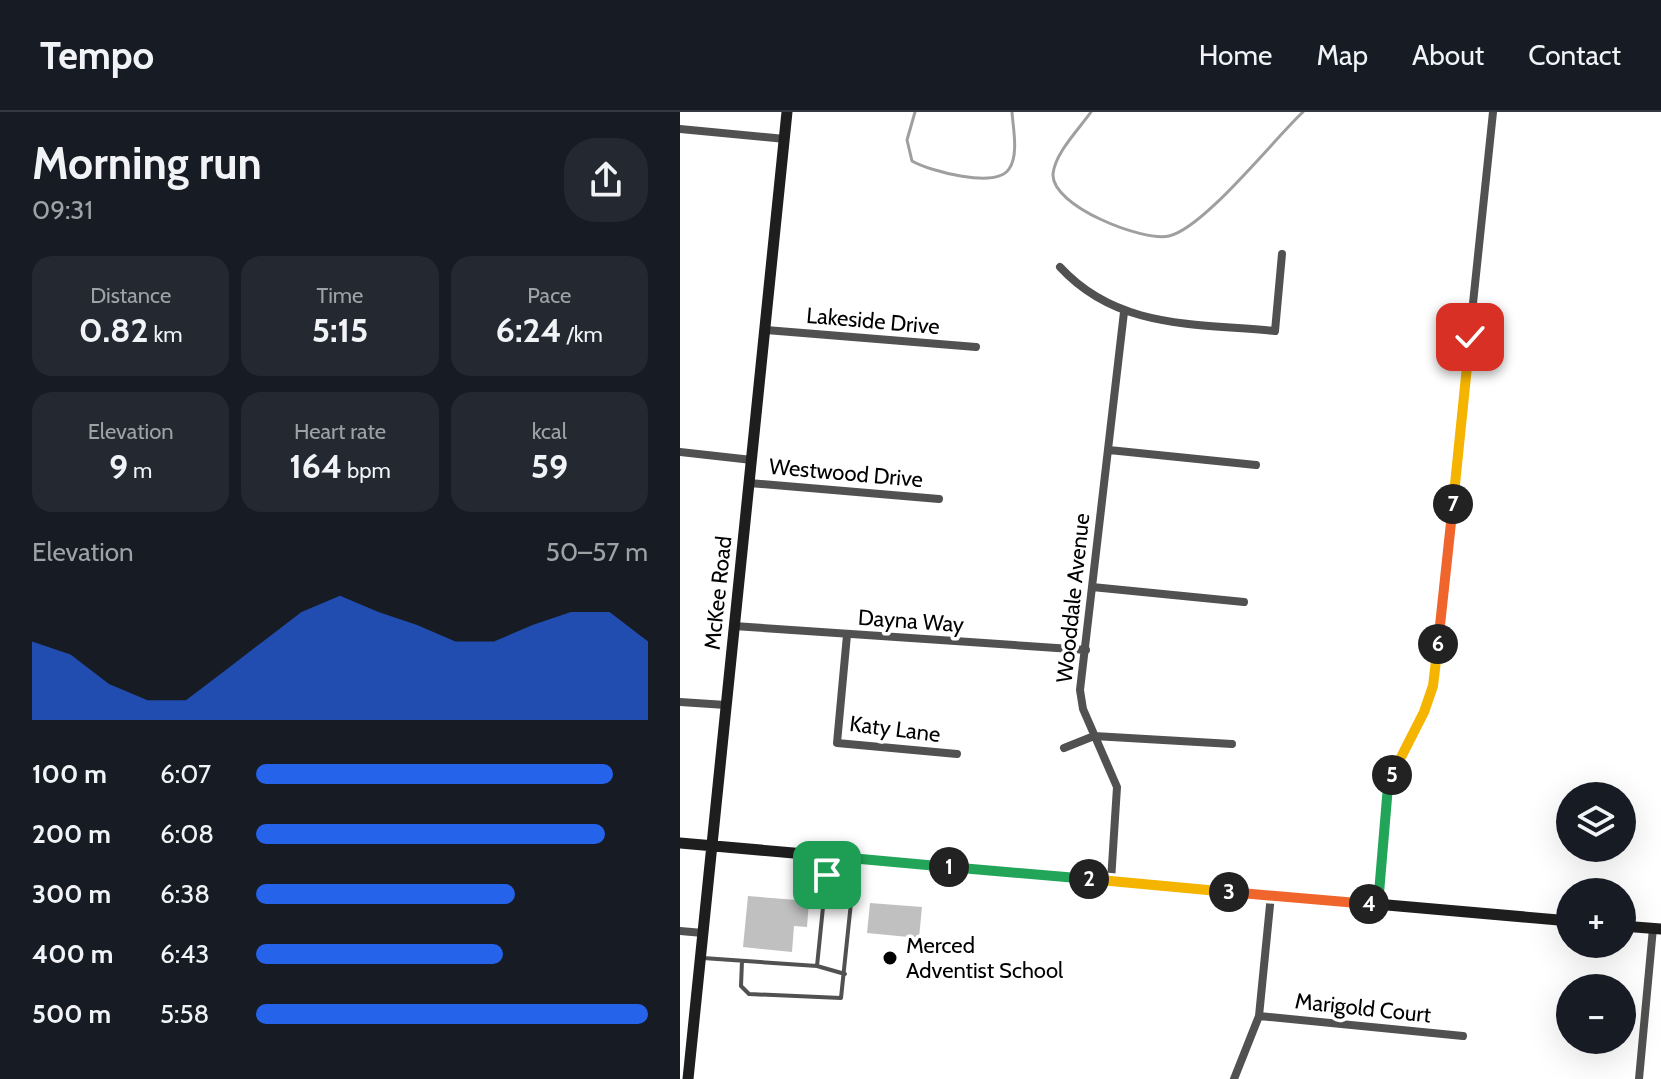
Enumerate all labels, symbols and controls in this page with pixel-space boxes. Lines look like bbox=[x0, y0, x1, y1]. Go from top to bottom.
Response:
text: Tempo bbox=[40, 32, 154, 79]
text: Home bbox=[1199, 38, 1272, 72]
text: Map bbox=[1316, 38, 1368, 72]
text: About bbox=[1412, 38, 1484, 72]
text: Contact bbox=[1528, 38, 1621, 72]
text: Morning run bbox=[32, 137, 262, 190]
button: share bbox=[564, 138, 648, 222]
text: 09:31 bbox=[32, 194, 93, 226]
text: Distance bbox=[90, 282, 171, 309]
text: Time bbox=[317, 282, 363, 309]
text: Pace bbox=[527, 282, 571, 309]
street label: Lakeside Drive bbox=[805, 302, 941, 340]
pin bbox=[1436, 303, 1504, 371]
text: 0.82 bbox=[79, 309, 148, 351]
text: 5:15 bbox=[312, 309, 368, 351]
text: 6:24 bbox=[496, 309, 562, 351]
icon: check bbox=[1448, 315, 1492, 359]
text: km bbox=[148, 321, 183, 348]
text: /km bbox=[562, 321, 603, 348]
text: Elevation bbox=[88, 418, 174, 445]
text: Heart rate bbox=[294, 418, 386, 445]
text: kcal bbox=[532, 418, 567, 445]
text: 9 bbox=[109, 445, 128, 487]
text: 164 bbox=[289, 445, 342, 487]
text: 59 bbox=[531, 445, 568, 487]
street label: Westwood Drive bbox=[768, 453, 924, 493]
text: m bbox=[128, 457, 152, 484]
text: bpm bbox=[342, 457, 391, 484]
pin: 7 bbox=[1433, 484, 1473, 524]
text: 7 bbox=[1447, 490, 1459, 517]
street label: Wooddale Avenue bbox=[1051, 512, 1095, 684]
street label: McKee Road bbox=[699, 535, 737, 651]
text: Elevation bbox=[32, 536, 134, 568]
text: 50–57 m bbox=[546, 536, 648, 568]
street label: Dayna Way bbox=[857, 604, 965, 638]
pin: 6 bbox=[1418, 624, 1458, 664]
text: 6 bbox=[1432, 630, 1444, 657]
street label: Katy Lane bbox=[848, 710, 942, 748]
pin: 5 bbox=[1372, 755, 1412, 795]
text: 100 m bbox=[32, 758, 107, 790]
text: 6:07 bbox=[160, 758, 211, 790]
text: 5 bbox=[1386, 761, 1398, 788]
map controls bbox=[1556, 782, 1636, 1054]
button: layers bbox=[1556, 782, 1636, 862]
text: 200 m bbox=[32, 818, 111, 850]
text: 6:08 bbox=[160, 818, 214, 850]
pin bbox=[793, 841, 861, 909]
pin: 1 bbox=[929, 847, 969, 887]
icon: arrive bbox=[805, 853, 849, 897]
text: 1 bbox=[945, 853, 953, 880]
pin: 2 bbox=[1069, 859, 1109, 899]
text: 2 bbox=[1083, 865, 1095, 892]
pin: 3 bbox=[1209, 872, 1249, 912]
text: 300 m bbox=[32, 878, 111, 910]
text: 6:38 bbox=[160, 878, 210, 910]
text: 3 bbox=[1223, 878, 1235, 905]
button: + bbox=[1556, 878, 1636, 958]
pin: 4 bbox=[1349, 884, 1389, 924]
text: 4 bbox=[1362, 890, 1376, 917]
place label: Merced Adventist School bbox=[906, 932, 1064, 984]
text: 400 m bbox=[32, 938, 113, 970]
text: 6:43 bbox=[160, 938, 209, 970]
marker: Merced Adventist School bbox=[881, 949, 899, 967]
button: − bbox=[1556, 974, 1636, 1054]
street label: Marigold Court bbox=[1294, 987, 1433, 1029]
text: 500 m bbox=[32, 998, 111, 1030]
text: 5:58 bbox=[160, 998, 209, 1030]

